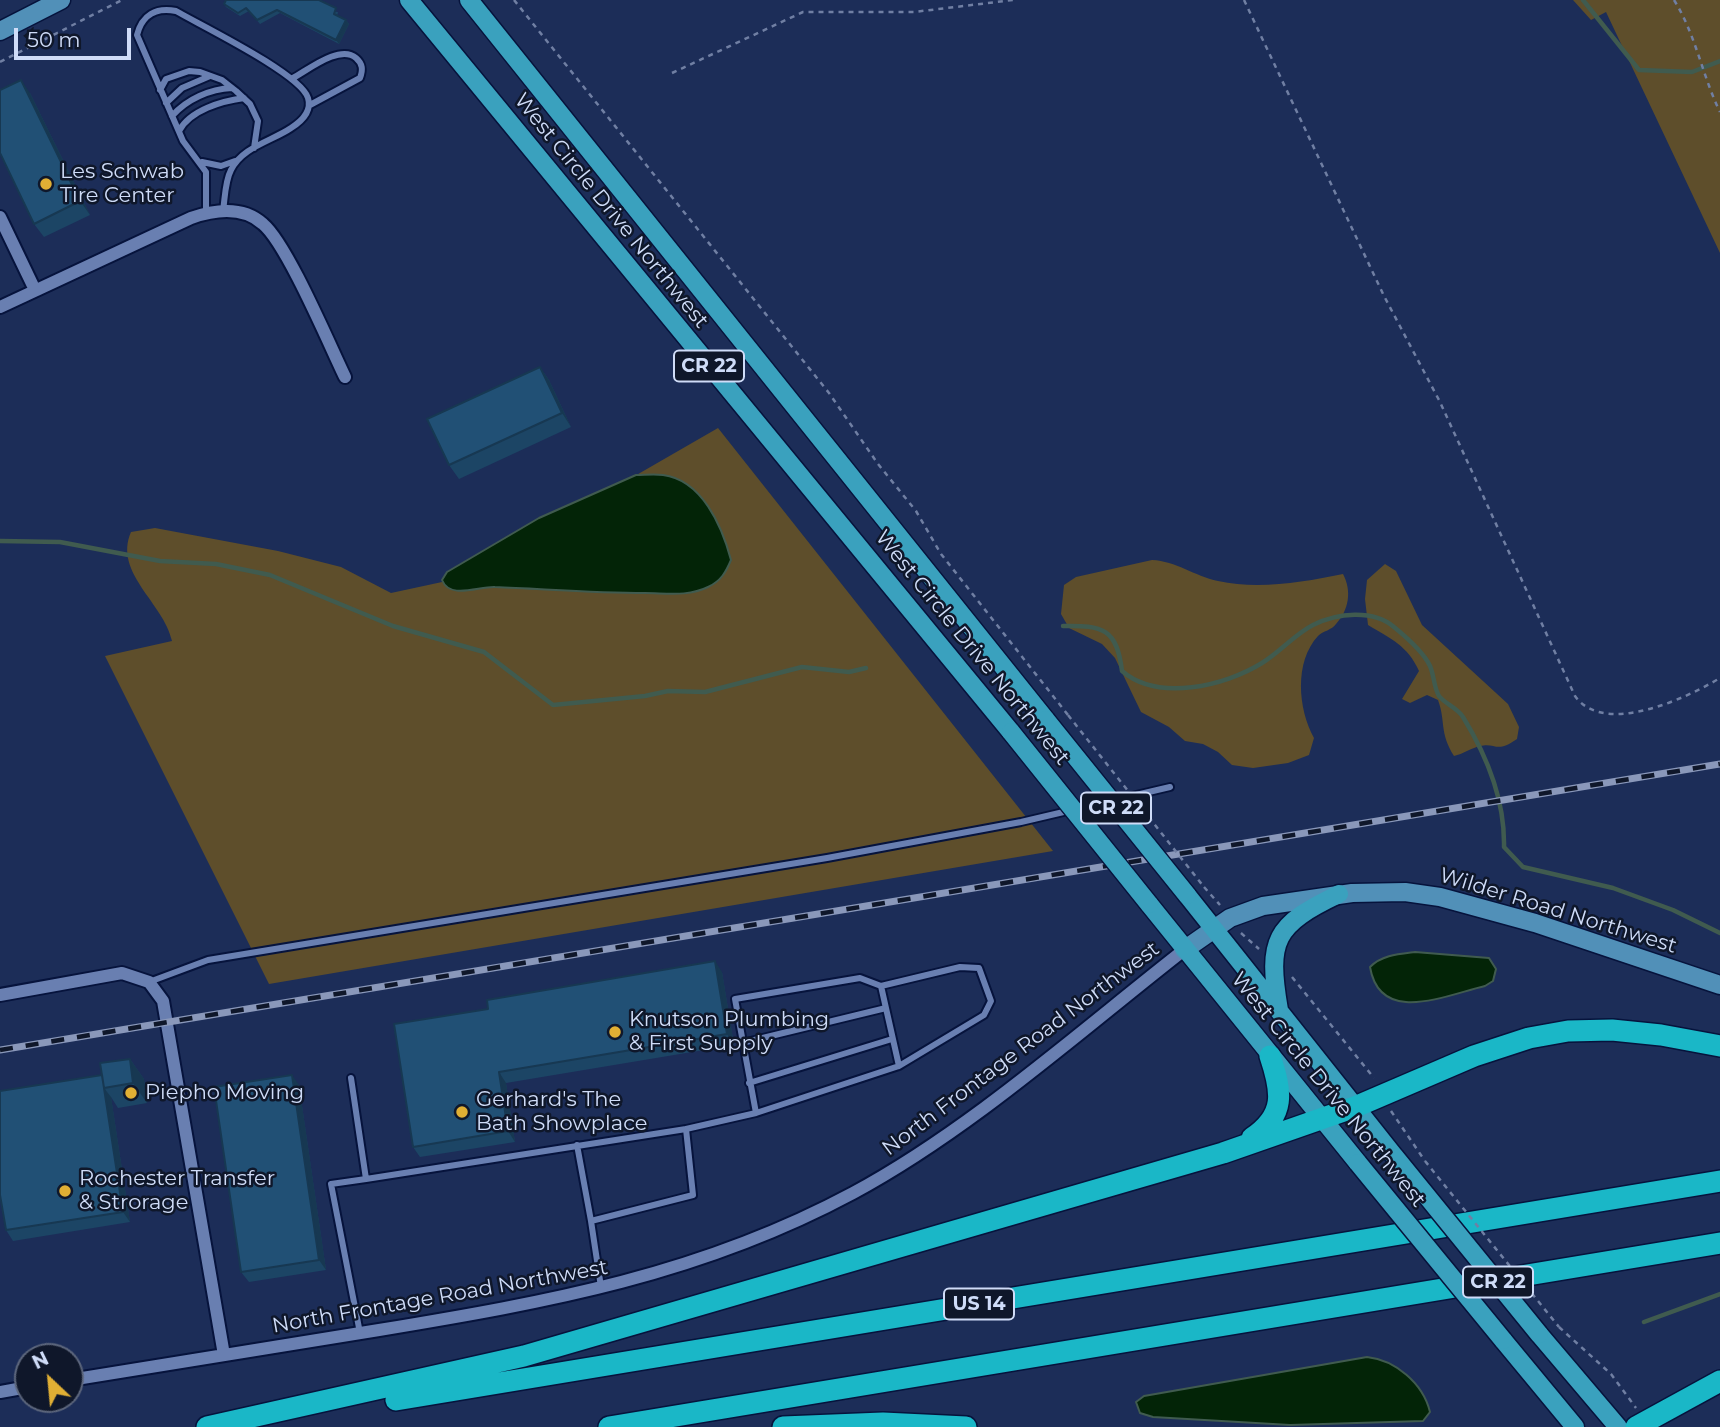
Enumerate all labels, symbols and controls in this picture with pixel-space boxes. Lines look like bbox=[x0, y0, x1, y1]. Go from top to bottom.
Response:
scale bar bbox=[18, 14, 135, 58]
text: 50 m bbox=[27, 27, 81, 52]
street label: West Circle Drive Northwest bbox=[508, 88, 714, 334]
place label: Les Schwab Tire Center bbox=[60, 159, 184, 209]
marker: Les Schwab Tire Center bbox=[38, 176, 54, 192]
road number: CR 22 bbox=[674, 350, 744, 382]
street label: West Circle Drive Northwest bbox=[869, 525, 1075, 771]
road number: CR 22 bbox=[1081, 792, 1151, 824]
street label: Wilder Road Northwest bbox=[1436, 863, 1680, 959]
street label: North Frontage Road Northwest bbox=[878, 937, 1164, 1161]
street label: West Circle Drive Northwest bbox=[1225, 967, 1431, 1213]
place label: Knutson Plumbing & First Supply bbox=[629, 1007, 829, 1057]
marker: Knutson Plumbing & First Supply bbox=[607, 1024, 623, 1040]
place label: Piepho Moving bbox=[145, 1080, 304, 1106]
marker: Piepho Moving bbox=[123, 1085, 139, 1101]
place label: Gerhard's The Bath Showplace bbox=[476, 1087, 647, 1137]
marker: Gerhard's The Bath Showplace bbox=[454, 1104, 470, 1120]
place label: Rochester Transfer & Strorage bbox=[79, 1166, 275, 1216]
marker: Rochester Transfer & Strorage bbox=[57, 1183, 73, 1199]
street label: North Frontage Road Northwest bbox=[270, 1255, 610, 1339]
road number: CR 22 bbox=[1463, 1266, 1533, 1298]
road number: US 14 bbox=[944, 1288, 1014, 1320]
north arrow bbox=[14, 1343, 84, 1413]
text: N bbox=[29, 1347, 52, 1374]

